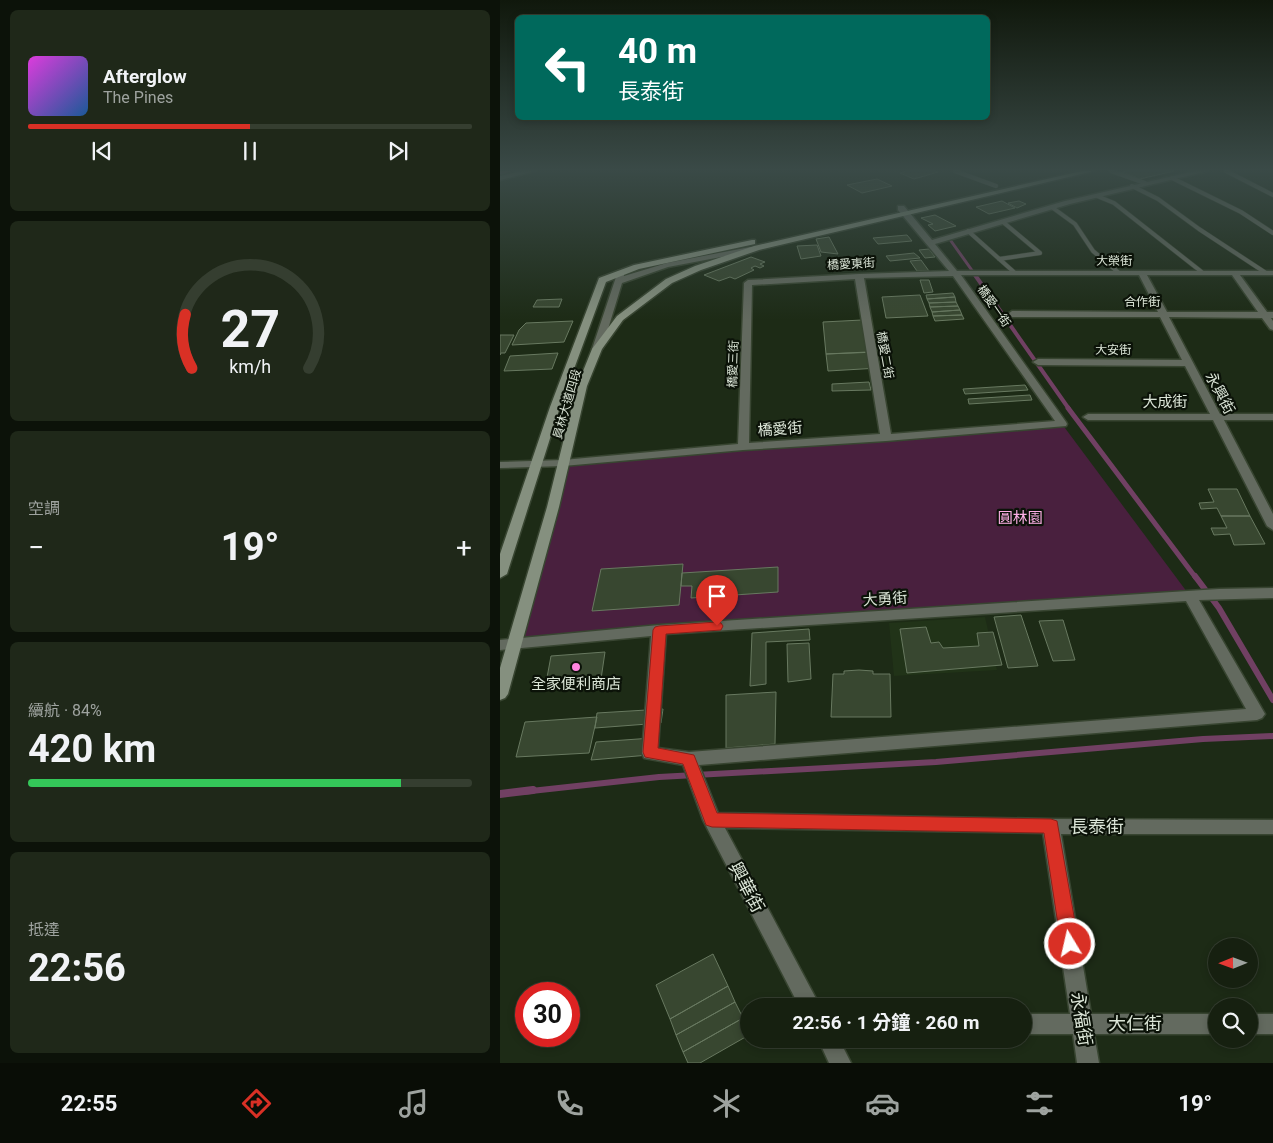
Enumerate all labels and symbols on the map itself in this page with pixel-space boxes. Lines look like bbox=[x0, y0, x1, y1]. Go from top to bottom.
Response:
street label: 大榮街 bbox=[1096, 254, 1132, 268]
street label: 橋愛東街 bbox=[827, 256, 875, 272]
street label: 橋愛一街 bbox=[974, 282, 1014, 330]
street label: 合作街 bbox=[1124, 295, 1160, 309]
street label: 橋愛二街 bbox=[874, 330, 896, 380]
street label: 橋愛三街 bbox=[725, 340, 741, 388]
street label: 大安街 bbox=[1095, 343, 1131, 357]
street label: 員林大道四段 bbox=[550, 367, 584, 441]
street label: 永興街 bbox=[1201, 369, 1239, 417]
street label: 大成街 bbox=[1142, 393, 1188, 411]
street label: 橋愛街 bbox=[757, 418, 803, 440]
park label: 圓林園 bbox=[997, 509, 1043, 527]
pin bbox=[696, 575, 738, 626]
street label: 大勇街 bbox=[862, 588, 908, 610]
marker: 全家便利商店 bbox=[570, 661, 582, 673]
place label: 全家便利商店 bbox=[531, 675, 621, 693]
street label: 長泰街 bbox=[1070, 816, 1124, 837]
street label: 興華街 bbox=[725, 858, 769, 916]
position arrow bbox=[1043, 917, 1095, 969]
north arrow bbox=[1208, 938, 1258, 988]
speed limit sign: 30 bbox=[515, 982, 580, 1047]
street label: 永福街 bbox=[1067, 991, 1097, 1047]
street label: 大仁街 bbox=[1108, 1013, 1162, 1034]

